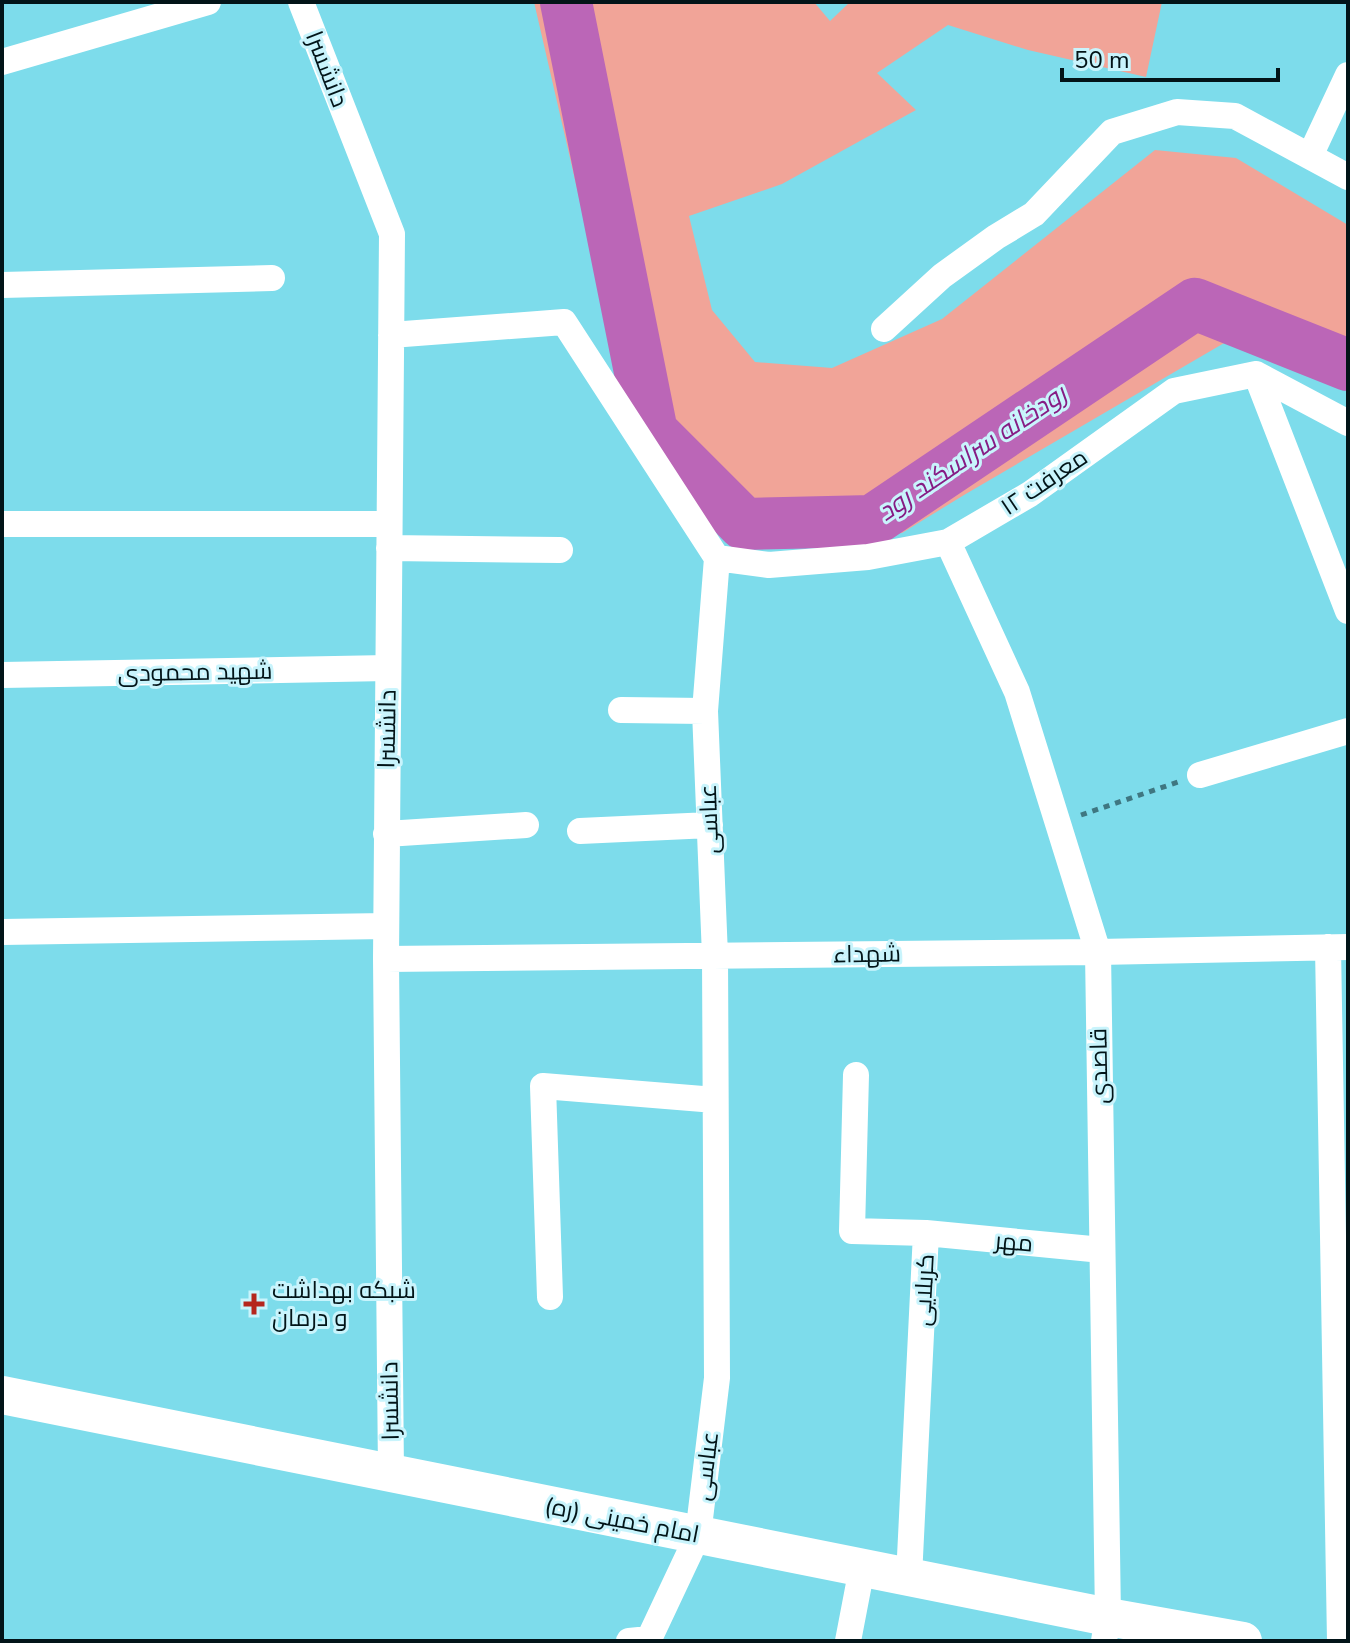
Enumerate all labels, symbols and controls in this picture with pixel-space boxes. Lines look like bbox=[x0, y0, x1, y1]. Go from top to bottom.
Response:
street label: دانشسرا bbox=[298, 26, 356, 112]
scale bar bbox=[1062, 32, 1278, 82]
text: 50 m bbox=[1074, 44, 1130, 76]
water label: رودخانه سراسکند رود bbox=[871, 376, 1075, 529]
street label: معرفت ۱۲ bbox=[994, 441, 1094, 523]
street label: شهید محمودی bbox=[117, 655, 273, 689]
street label: دانشسرا bbox=[370, 689, 404, 769]
street label: عباسی bbox=[692, 784, 726, 854]
street label: شهداء bbox=[833, 937, 901, 971]
street label: قاصدی bbox=[1082, 1028, 1116, 1104]
street label: مهر bbox=[991, 1224, 1035, 1260]
street label: کربلایی bbox=[906, 1253, 942, 1327]
place label: شبکه بهداشت و درمان bbox=[272, 1274, 416, 1334]
marker: شبکه بهداشت و درمان bbox=[243, 1293, 265, 1315]
street label: دانشسرا bbox=[373, 1361, 407, 1441]
street label: عباسی bbox=[686, 1430, 726, 1502]
street label: امام خمینی (ره) bbox=[542, 1489, 702, 1551]

